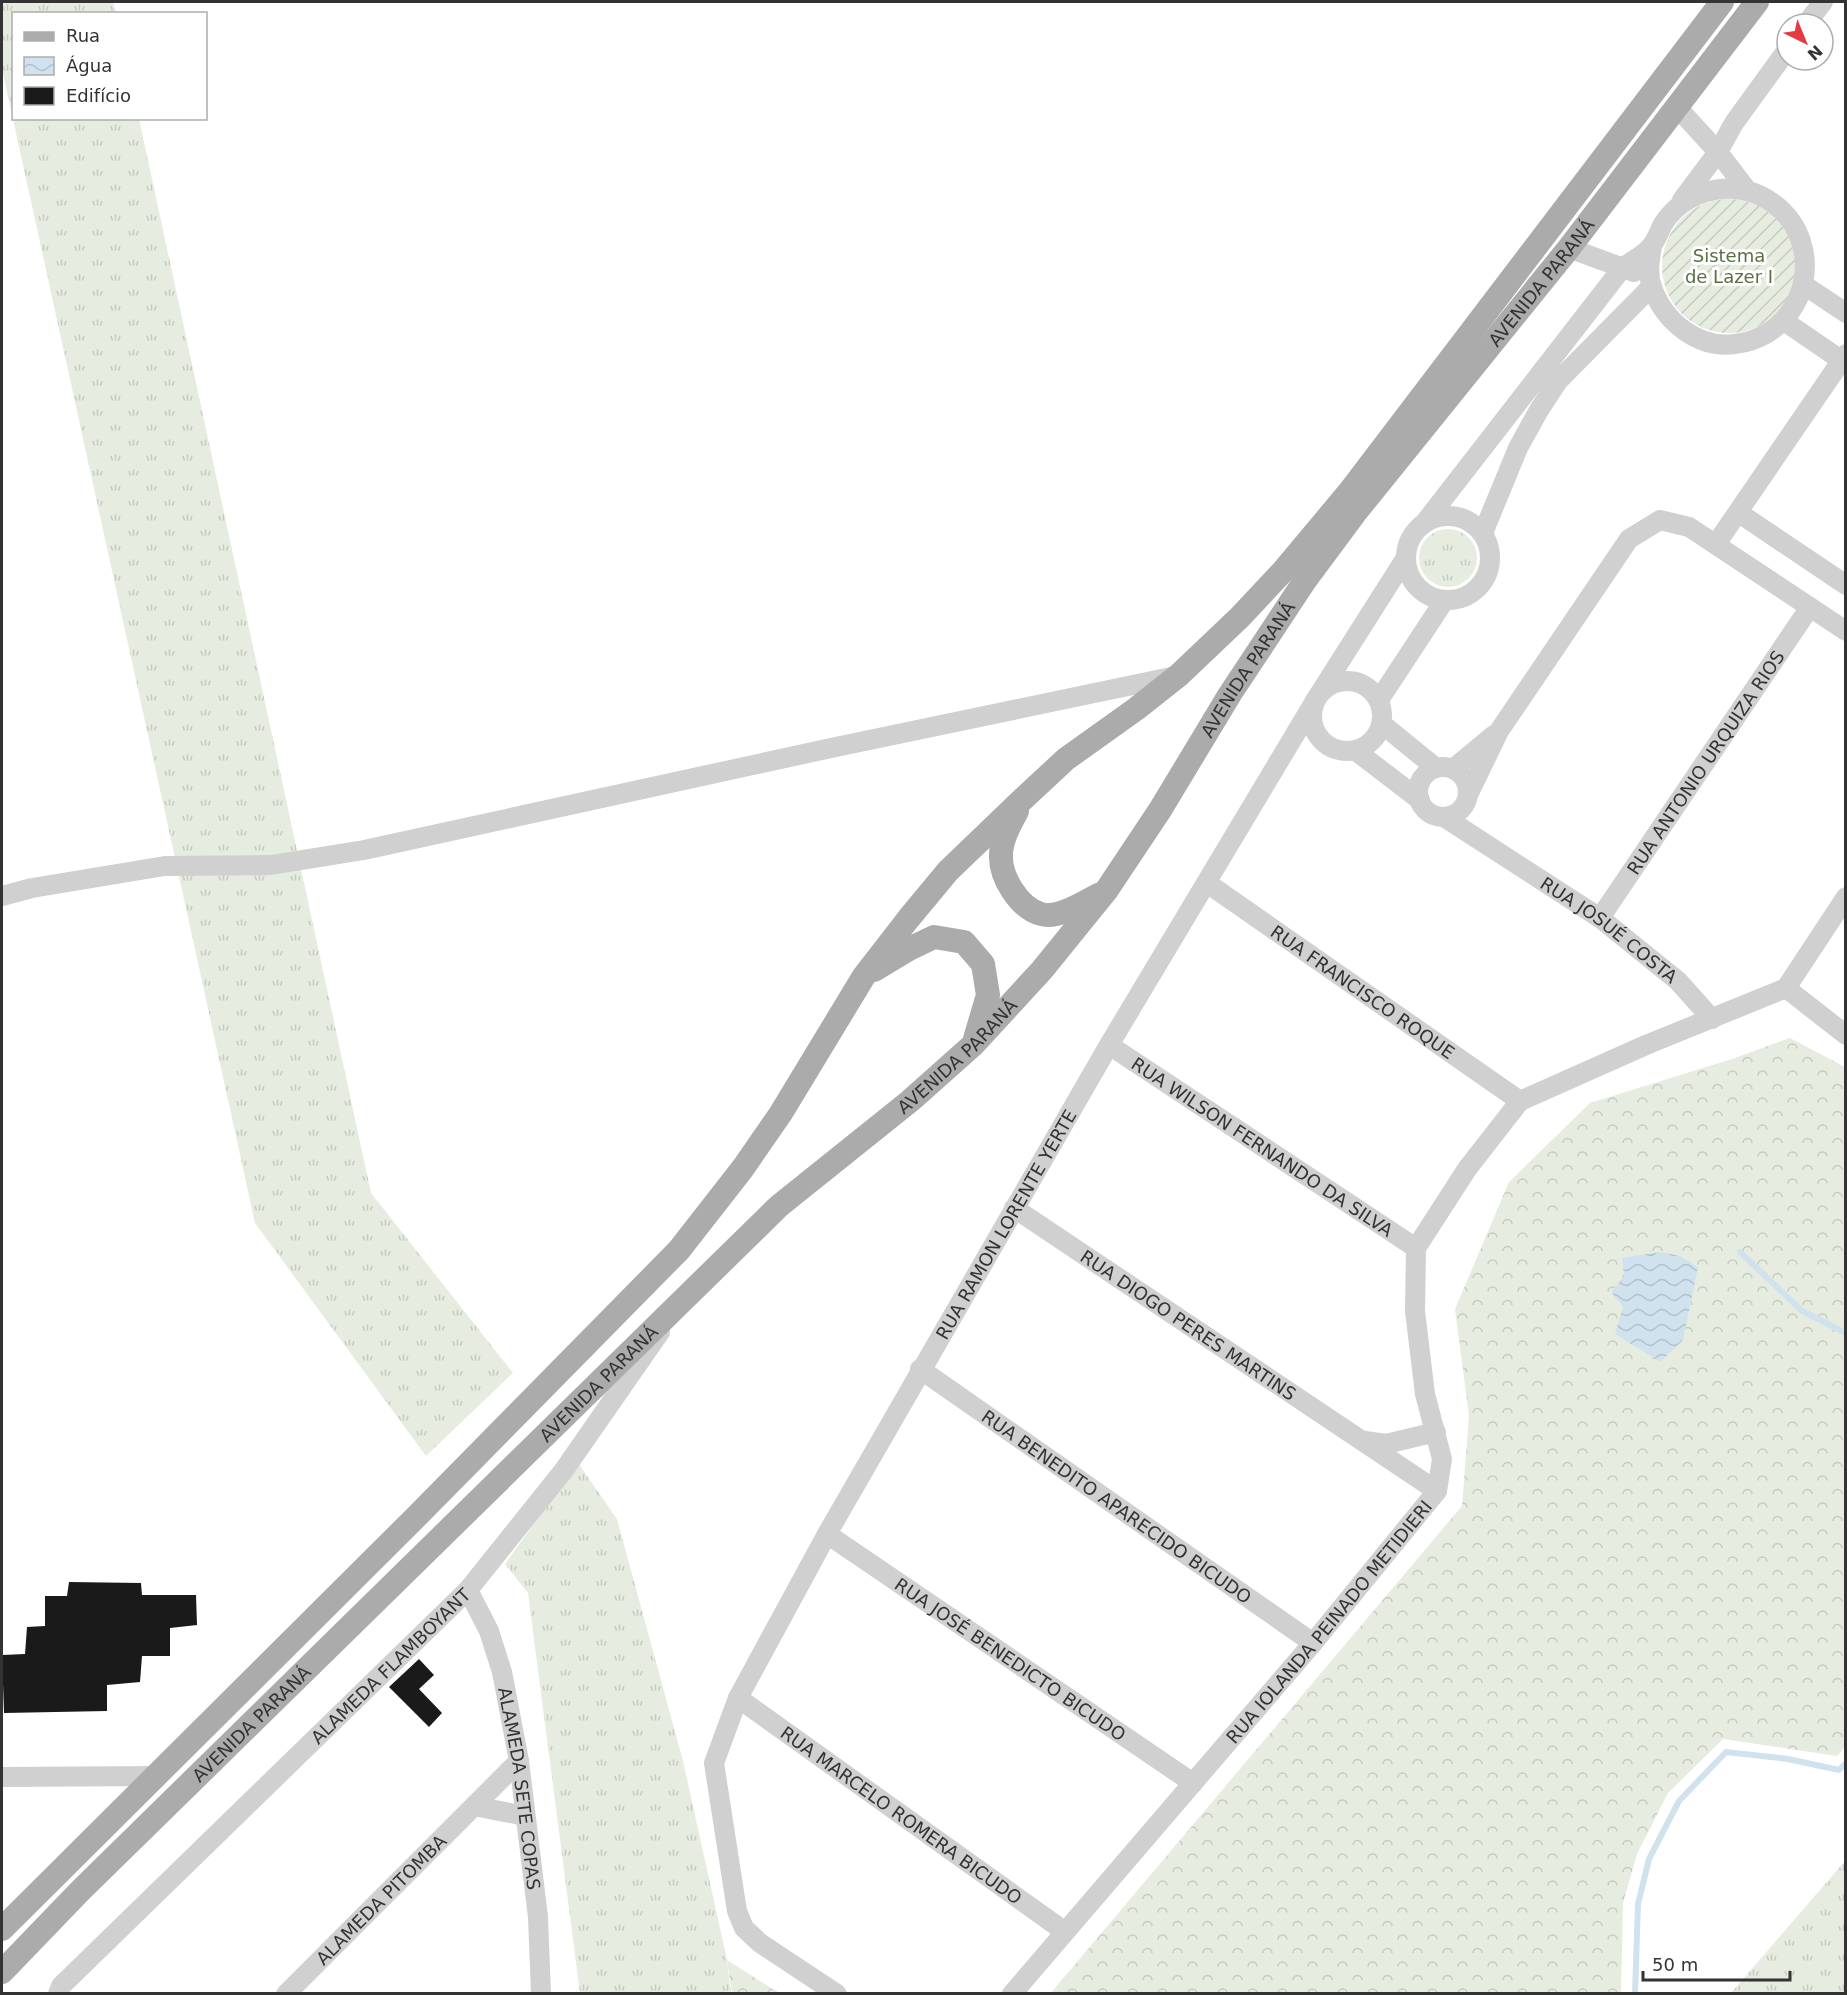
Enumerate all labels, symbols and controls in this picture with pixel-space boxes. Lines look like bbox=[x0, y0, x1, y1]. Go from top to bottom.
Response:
legend bbox=[12, 12, 207, 120]
north arrow bbox=[1775, 12, 1835, 72]
text: Rua bbox=[66, 25, 100, 46]
text: N bbox=[1804, 41, 1826, 64]
text: Água bbox=[66, 55, 112, 76]
text: Edifício bbox=[66, 85, 131, 106]
street label: AVENIDA PARANÁ bbox=[1484, 214, 1599, 350]
park label: Sistema de Lazer I bbox=[1685, 245, 1773, 287]
street label: AVENIDA PARANÁ bbox=[1196, 597, 1299, 741]
street label: RUA ANTONIO URQUIZA RIOS bbox=[1622, 646, 1788, 878]
street label: RUA JOSUÉ COSTA bbox=[1537, 872, 1682, 987]
street label: RUA FRANCISCO ROQUE bbox=[1267, 920, 1459, 1063]
street label: AVENIDA PARANÁ bbox=[893, 994, 1021, 1118]
street label: RUA WILSON FERNANDO DA SILVA bbox=[1128, 1053, 1398, 1241]
street label: RUA RAMON LORENTE YERTE bbox=[931, 1106, 1080, 1343]
street label: RUA DIOGO PERES MARTINS bbox=[1077, 1245, 1300, 1404]
street label: AVENIDA PARANÁ bbox=[535, 1320, 662, 1446]
street label: RUA BENEDITO APARECIDO BICUDO bbox=[978, 1405, 1256, 1607]
street label: RUA IOLANDA PEINADO METIDIERI bbox=[1222, 1496, 1436, 1747]
street label: RUA JOSÉ BENEDICTO BICUDO bbox=[891, 1573, 1130, 1745]
street label: ALAMEDA FLAMBOYANT bbox=[306, 1583, 475, 1748]
street label: AVENIDA PARANÁ bbox=[188, 1660, 315, 1786]
street label: ALAMEDA SETE COPAS bbox=[495, 1685, 545, 1891]
street label: RUA MARCELO ROMERA BICUDO bbox=[777, 1722, 1026, 1908]
street label: ALAMEDA PITOMBA bbox=[311, 1829, 451, 1969]
scale bar bbox=[1643, 1944, 1790, 1982]
text: 50 m bbox=[1652, 1954, 1698, 1975]

